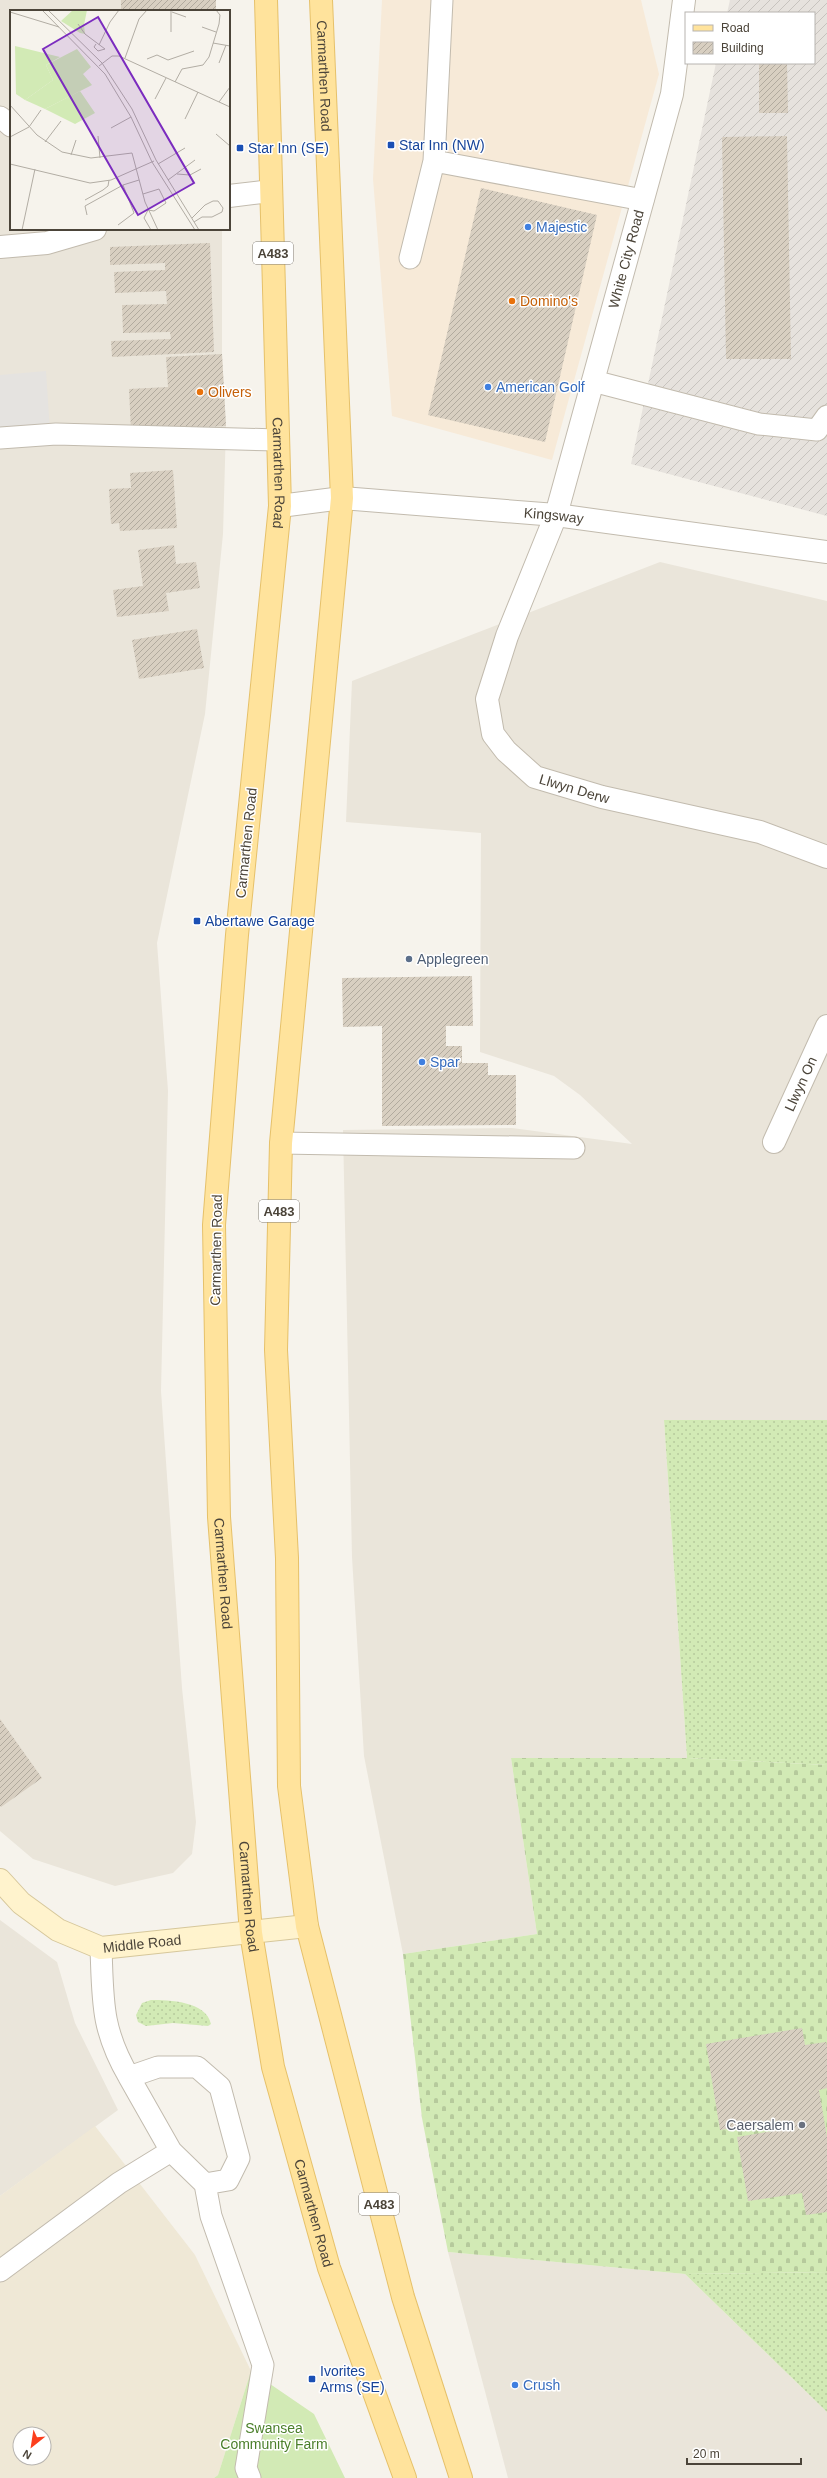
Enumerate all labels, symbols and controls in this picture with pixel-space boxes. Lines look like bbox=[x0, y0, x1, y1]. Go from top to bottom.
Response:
inset map bbox=[10, 10, 230, 230]
legend bbox=[685, 12, 815, 64]
street label: Carmarthen Road bbox=[314, 20, 335, 132]
text: Road bbox=[721, 21, 750, 35]
text: Building bbox=[721, 41, 764, 55]
place label: Star Inn (NW) bbox=[399, 137, 485, 153]
place label: Star Inn (SE) bbox=[248, 140, 329, 156]
marker: Star Inn (NW) bbox=[386, 140, 396, 150]
marker: Star Inn (SE) bbox=[235, 143, 245, 153]
street label: White City Road bbox=[605, 208, 647, 310]
place label: Majestic bbox=[536, 219, 587, 235]
marker: Majestic bbox=[523, 222, 533, 232]
road number: A483 bbox=[253, 242, 293, 264]
place label: Domino's bbox=[520, 293, 578, 309]
marker: Domino's bbox=[507, 296, 517, 306]
place label: American Golf bbox=[496, 379, 585, 395]
marker: American Golf bbox=[483, 382, 493, 392]
place label: Olivers bbox=[208, 384, 252, 400]
marker: Olivers bbox=[195, 387, 205, 397]
street label: Carmarthen Road bbox=[270, 417, 288, 529]
street label: Kingsway bbox=[523, 504, 585, 527]
street label: Llwyn Derw bbox=[537, 771, 612, 807]
street label: Carmarthen Road bbox=[232, 787, 260, 899]
place label: Abertawe Garage bbox=[205, 913, 315, 929]
marker: Abertawe Garage bbox=[192, 916, 202, 926]
place label: Applegreen bbox=[417, 951, 489, 967]
marker: Applegreen bbox=[404, 954, 414, 964]
place label: Spar bbox=[430, 1054, 460, 1070]
street label: Llwyn On bbox=[781, 1054, 820, 1114]
marker: Spar bbox=[417, 1057, 427, 1067]
street label: Carmarthen Road bbox=[207, 1194, 225, 1306]
road number: A483 bbox=[259, 1200, 299, 1222]
street label: Carmarthen Road bbox=[211, 1517, 236, 1630]
street label: Carmarthen Road bbox=[236, 1840, 262, 1953]
street label: Middle Road bbox=[102, 1931, 182, 1956]
place label: Caersalem bbox=[726, 2117, 794, 2133]
marker: Caersalem bbox=[797, 2120, 807, 2130]
street label: Carmarthen Road bbox=[291, 2157, 336, 2269]
road number: A483 bbox=[359, 2193, 399, 2215]
place label: Ivorites Arms (SE) bbox=[320, 2363, 385, 2395]
marker: Ivorites Arms (SE) bbox=[307, 2374, 317, 2384]
place label: Crush bbox=[523, 2377, 560, 2393]
marker: Crush bbox=[510, 2380, 520, 2390]
park label: Swansea Community Farm bbox=[220, 2420, 328, 2452]
north arrow bbox=[12, 2426, 52, 2466]
scale bar bbox=[687, 2440, 801, 2466]
text: N bbox=[21, 2447, 33, 2462]
text: 20 m bbox=[693, 2447, 720, 2461]

